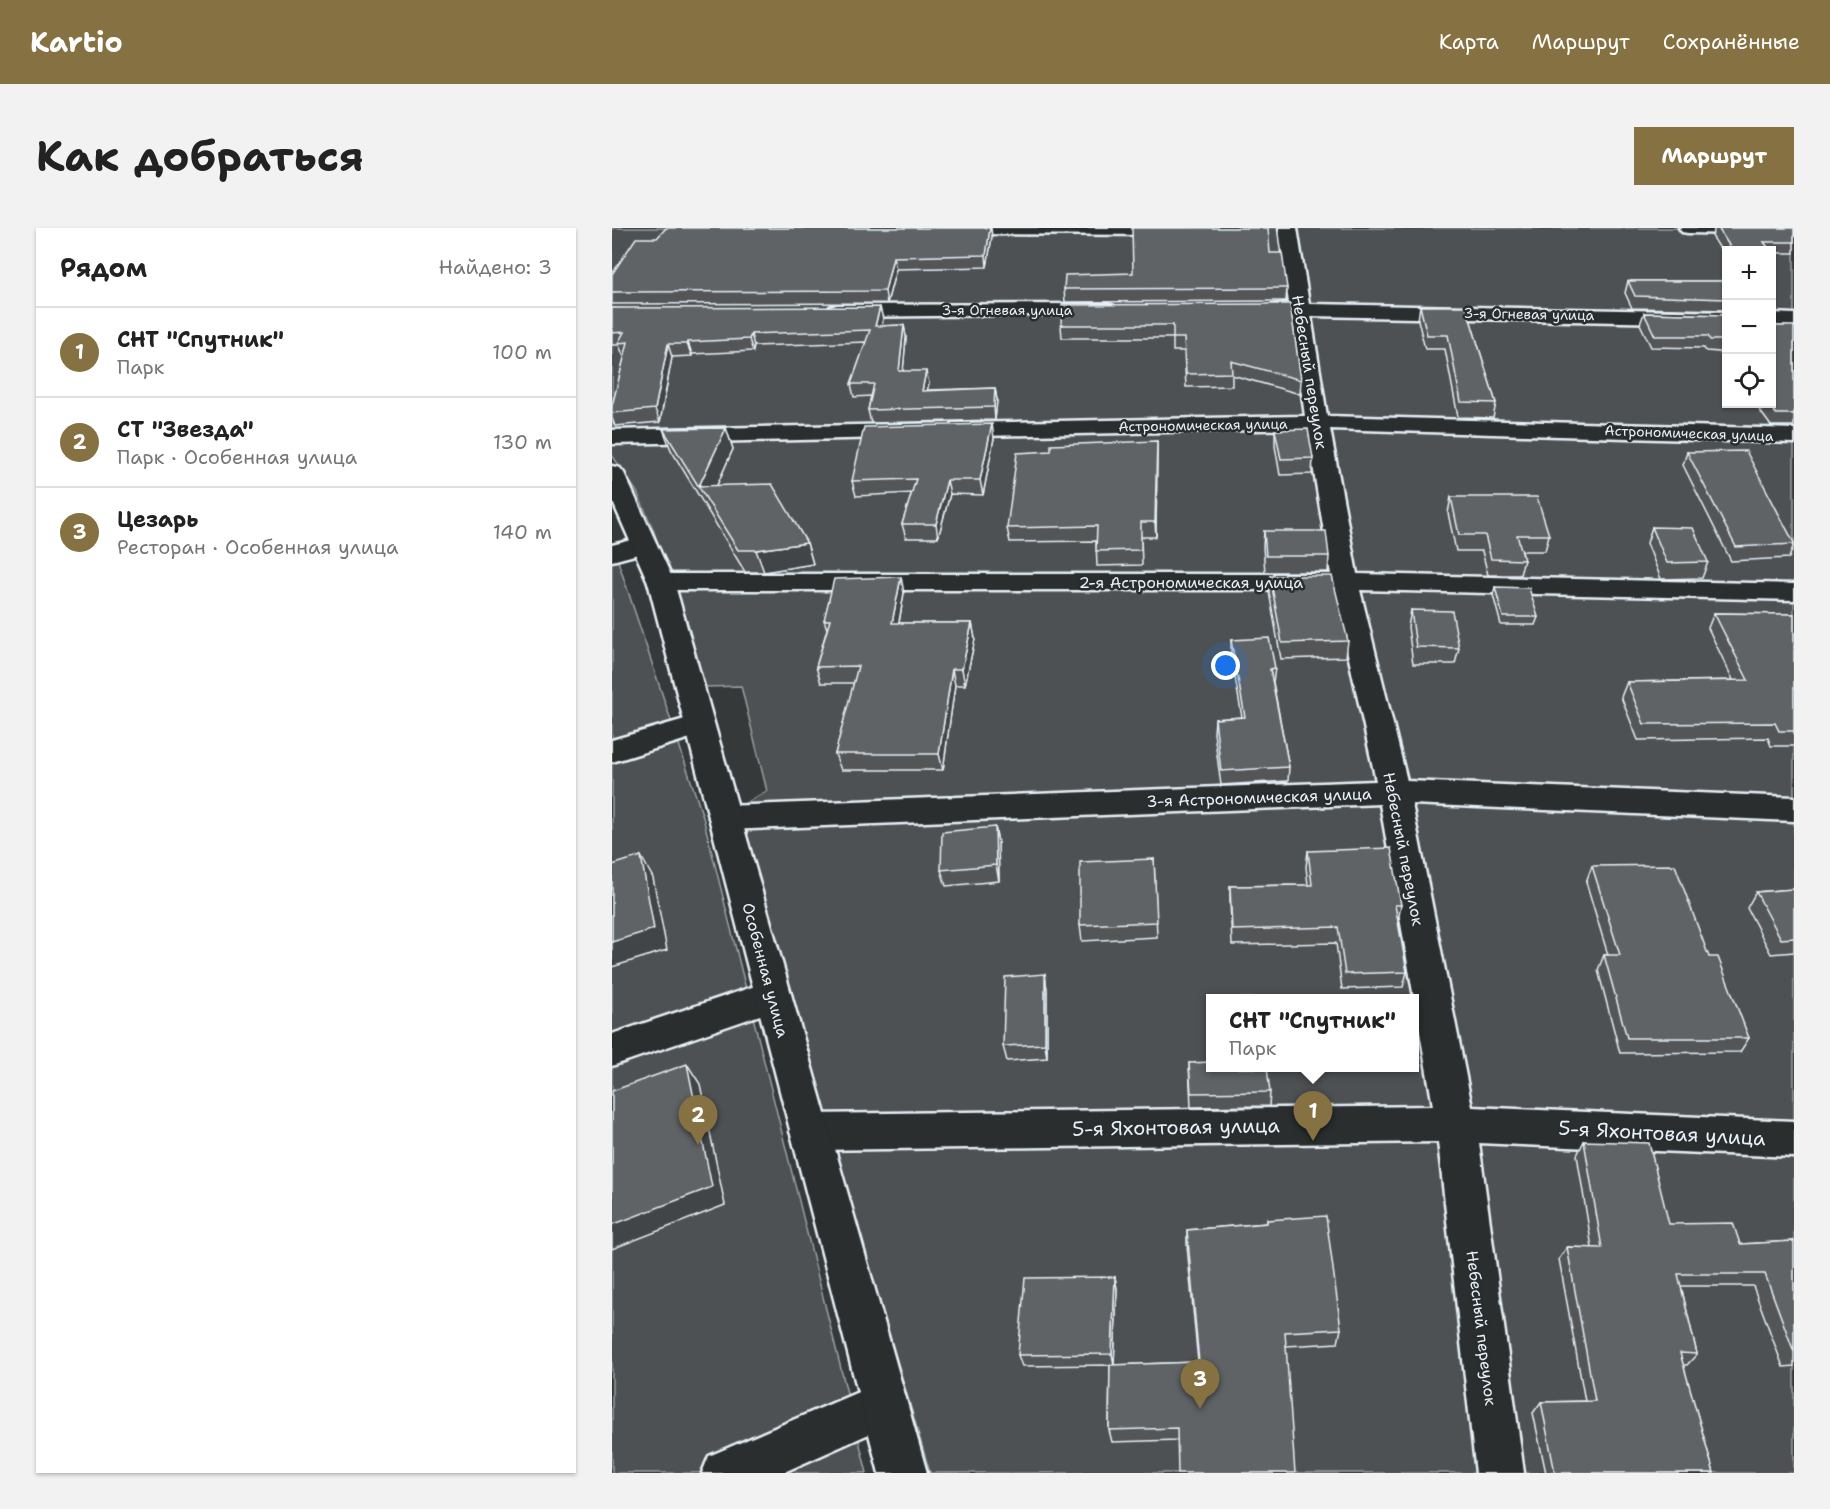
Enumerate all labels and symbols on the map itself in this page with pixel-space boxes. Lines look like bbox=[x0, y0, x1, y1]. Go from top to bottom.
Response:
street label: Небесный переулок bbox=[1287, 293, 1332, 451]
street label: 3-я Огневая улица bbox=[942, 301, 1073, 319]
street label: 3-я Огневая улица bbox=[1463, 304, 1595, 324]
street label: Астрономическая улица bbox=[1118, 415, 1288, 435]
street label: Астрономическая улица bbox=[1604, 421, 1774, 445]
street label: 2-я Астрономическая улица bbox=[1079, 572, 1303, 593]
your location bbox=[1211, 651, 1240, 680]
street label: Небесный переулок bbox=[1378, 771, 1429, 928]
street label: 3-я Астрономическая улица bbox=[1146, 783, 1372, 812]
street label: Особенная улица bbox=[737, 900, 794, 1040]
pin: 1 bbox=[1294, 1092, 1332, 1141]
pin: 2 bbox=[678, 1096, 718, 1145]
street label: 5-я Яхонтовая улица bbox=[1072, 1112, 1281, 1142]
street label: 5-я Яхонтовая улица bbox=[1558, 1115, 1767, 1151]
street label: Небесный переулок bbox=[1462, 1249, 1501, 1407]
pin: 3 bbox=[1180, 1360, 1220, 1409]

